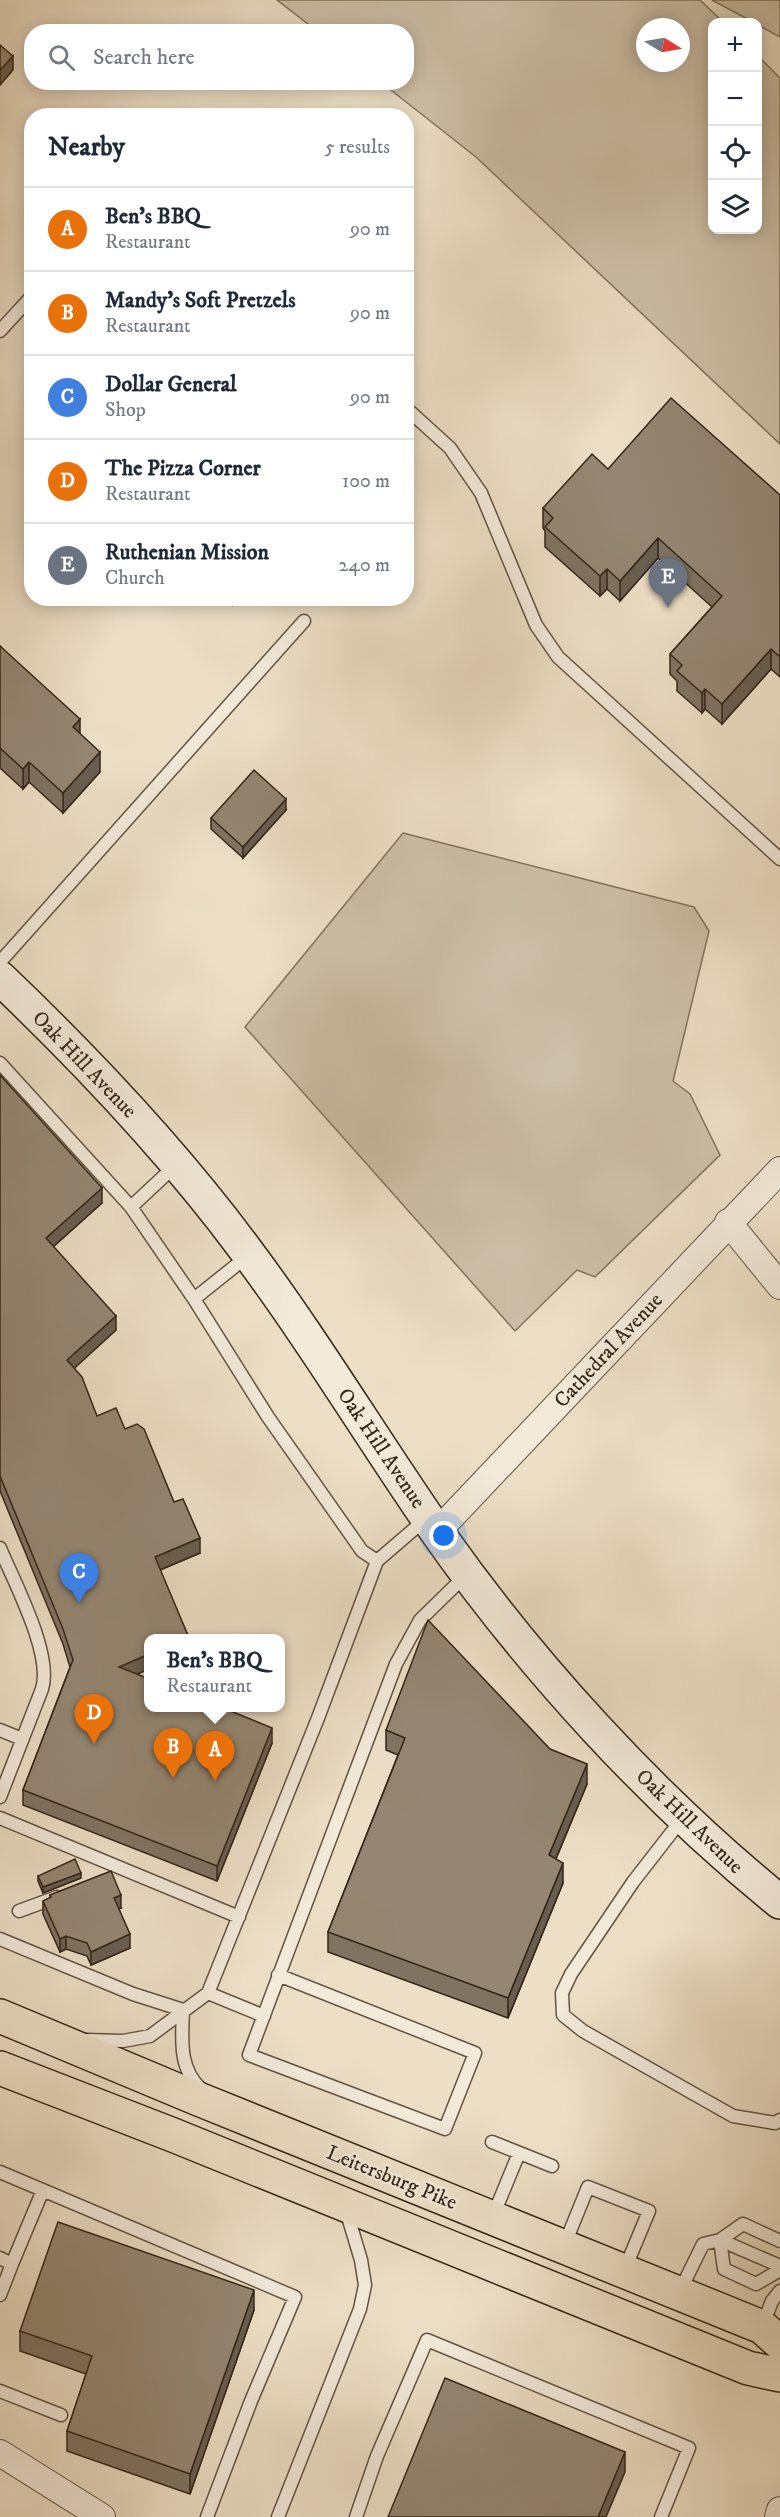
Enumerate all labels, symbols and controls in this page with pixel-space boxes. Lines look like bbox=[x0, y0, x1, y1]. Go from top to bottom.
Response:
north arrow bbox=[636, 18, 690, 72]
map controls bbox=[708, 18, 762, 234]
button: + bbox=[708, 18, 762, 72]
search box bbox=[24, 24, 414, 90]
icon: search bbox=[45, 41, 78, 74]
text: Search here bbox=[93, 44, 195, 71]
button: − bbox=[708, 72, 762, 126]
button: locate bbox=[708, 126, 762, 180]
text: Nearby bbox=[48, 131, 125, 164]
text: 5 results bbox=[325, 135, 390, 160]
button: layers bbox=[708, 180, 762, 234]
text: Ben's BBQ bbox=[105, 203, 201, 230]
text: A bbox=[61, 217, 74, 242]
text: 90 m bbox=[350, 217, 390, 242]
text: Restaurant bbox=[105, 230, 190, 255]
text: Mandy's Soft Pretzels bbox=[105, 287, 295, 314]
text: B bbox=[61, 301, 74, 326]
text: 90 m bbox=[350, 301, 390, 326]
text: Restaurant bbox=[105, 314, 190, 339]
text: Dollar General bbox=[105, 371, 237, 398]
text: C bbox=[61, 385, 74, 410]
text: 90 m bbox=[350, 385, 390, 410]
text: Shop bbox=[105, 398, 146, 423]
text: The Pizza Corner bbox=[105, 455, 261, 482]
text: D bbox=[60, 469, 75, 494]
text: 100 m bbox=[342, 469, 390, 494]
text: Restaurant bbox=[105, 482, 190, 507]
text: Ruthenian Mission bbox=[105, 539, 269, 566]
text: E bbox=[60, 553, 75, 578]
text: 240 m bbox=[339, 553, 390, 578]
pin: E bbox=[648, 558, 688, 608]
text: Church bbox=[105, 566, 165, 591]
street label: Oak Hill Avenue bbox=[26, 1006, 142, 1124]
street label: Cathedral Avenue bbox=[549, 1288, 669, 1414]
street label: Oak Hill Avenue bbox=[331, 1383, 431, 1514]
your location bbox=[429, 1521, 458, 1550]
pin: C bbox=[60, 1554, 98, 1603]
popup bbox=[144, 1634, 285, 1712]
text: Ben's BBQ bbox=[167, 1647, 262, 1674]
text: Restaurant bbox=[167, 1674, 252, 1699]
pin: D bbox=[74, 1694, 113, 1744]
pin: B bbox=[154, 1728, 192, 1778]
pin: A bbox=[196, 1732, 234, 1781]
street label: Oak Hill Avenue bbox=[630, 1764, 749, 1880]
street label: Leitersburg Pike bbox=[323, 2140, 461, 2216]

